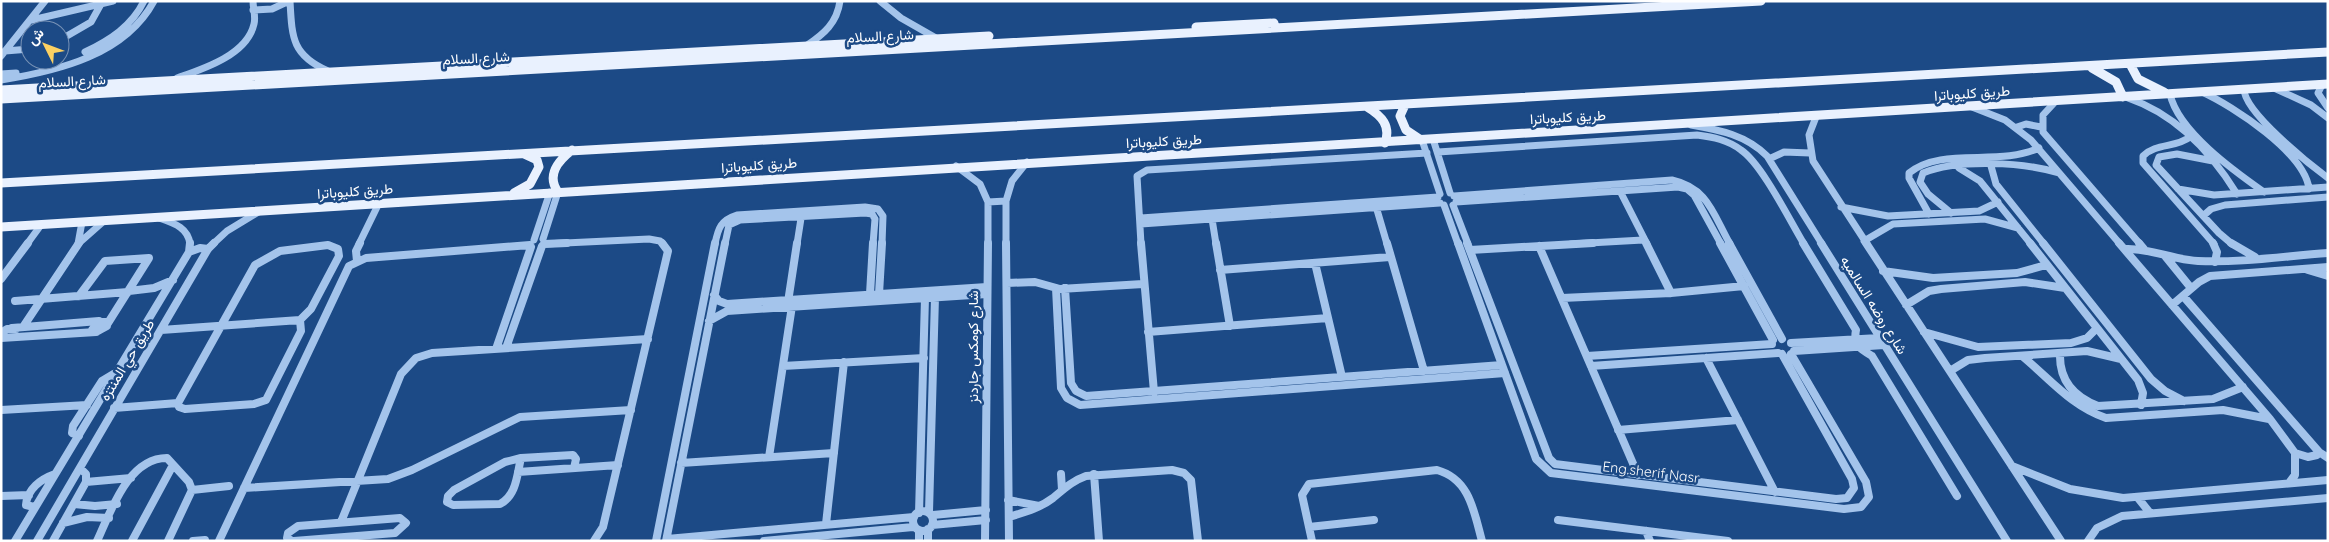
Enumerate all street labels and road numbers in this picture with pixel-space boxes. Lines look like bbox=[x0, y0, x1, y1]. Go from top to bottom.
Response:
street label: شارع السلام bbox=[846, 25, 914, 49]
street label: شارع السلام bbox=[442, 47, 510, 71]
street label: شارع السلام bbox=[38, 70, 106, 94]
street label: طريق كليوباترا bbox=[1933, 81, 2011, 105]
street label: طريق كليوباترا bbox=[1530, 106, 1606, 128]
street label: طريق كليوباترا bbox=[1126, 130, 1202, 152]
street label: طريق كليوباترا bbox=[720, 153, 798, 177]
street label: طريق كليوباترا bbox=[316, 179, 394, 203]
street label: شارع روضه السالميه bbox=[1835, 252, 1912, 359]
street label: شارع كومكس جاردنز bbox=[964, 290, 984, 405]
street label: طريق حي المنتزه bbox=[96, 316, 161, 406]
street label: Eng.sherif Nasr bbox=[1601, 457, 1701, 487]

